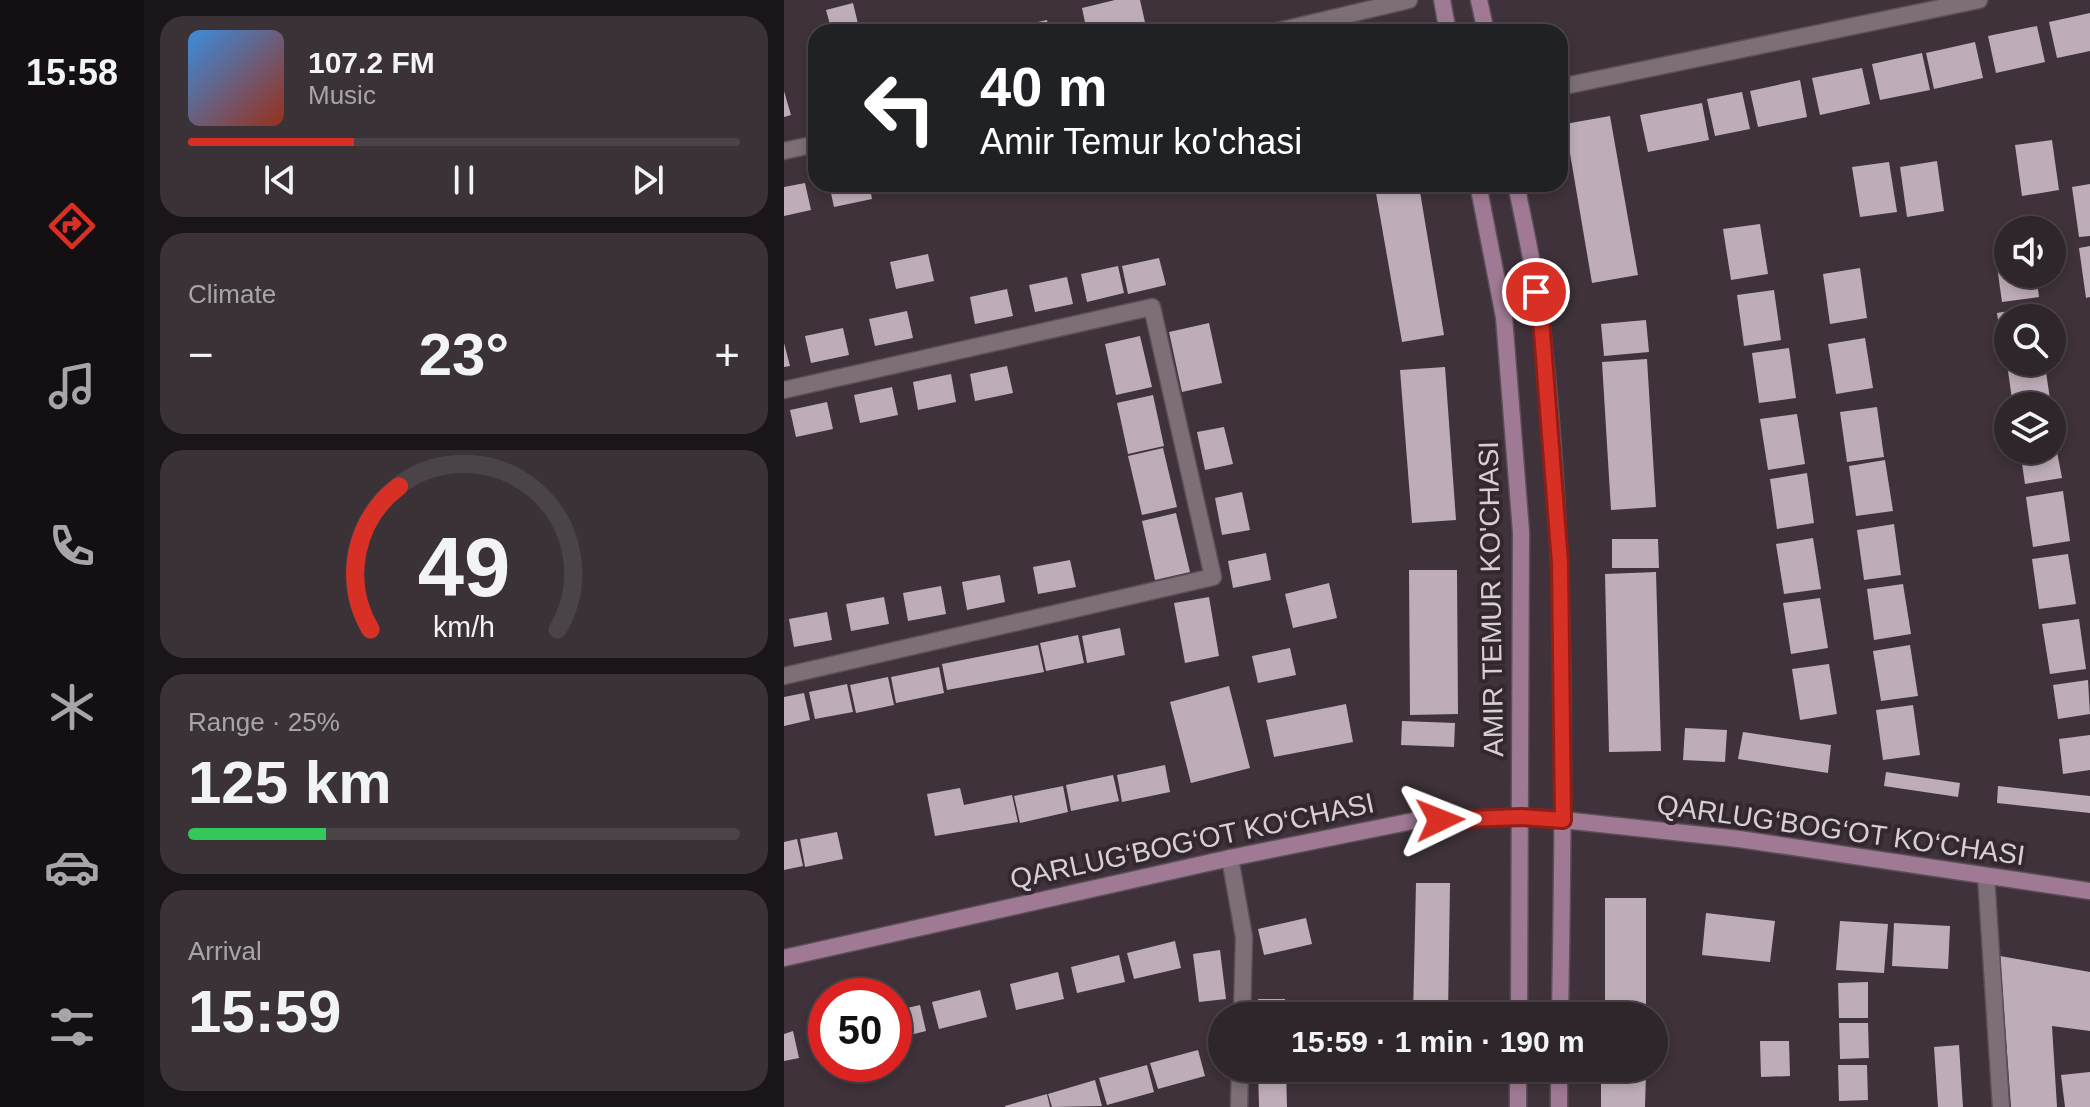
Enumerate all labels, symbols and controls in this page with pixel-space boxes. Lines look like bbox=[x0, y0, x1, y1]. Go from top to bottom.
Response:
text: 107.2 FM bbox=[308, 46, 435, 79]
text: 15:58 bbox=[26, 52, 118, 93]
text: 40 m bbox=[980, 55, 1108, 118]
icon: left bbox=[848, 56, 952, 160]
text: Music bbox=[308, 80, 376, 110]
text: Amir Temur ko'chasi bbox=[980, 121, 1302, 162]
icon: previous bbox=[258, 158, 302, 202]
icon: pause bbox=[442, 158, 486, 202]
icon: next bbox=[626, 158, 670, 202]
icon: directions bbox=[44, 198, 100, 254]
map controls bbox=[1994, 216, 2066, 464]
button: sound bbox=[1994, 216, 2066, 288]
pin bbox=[1502, 258, 1570, 326]
icon: arrive bbox=[1514, 270, 1558, 314]
text: Climate bbox=[188, 279, 276, 309]
button: search bbox=[1994, 304, 2066, 376]
text: 23° bbox=[419, 321, 509, 388]
text: − bbox=[188, 330, 214, 379]
text: + bbox=[714, 330, 740, 379]
icon: music bbox=[44, 358, 100, 414]
button: layers bbox=[1994, 392, 2066, 464]
street label: AMIR TEMUR KO'CHASI bbox=[1473, 441, 1509, 757]
icon: phone bbox=[44, 518, 100, 574]
text: 49 bbox=[418, 520, 510, 613]
text: km/h bbox=[433, 611, 495, 643]
icon: climate bbox=[44, 679, 100, 735]
text: Range · 25% bbox=[188, 707, 340, 737]
text: 125 km bbox=[188, 749, 392, 816]
position arrow bbox=[1398, 778, 1482, 862]
street label: QARLUG‘BOG‘OT KO‘CHASI bbox=[1007, 787, 1377, 895]
street label: QARLUG‘BOG‘OT KO‘CHASI bbox=[1655, 789, 2027, 871]
icon: car bbox=[44, 839, 100, 895]
text: Arrival bbox=[188, 936, 262, 966]
text: 15:59 bbox=[188, 978, 341, 1045]
speed limit sign: 50 bbox=[808, 978, 912, 1082]
icon: filters bbox=[44, 999, 100, 1055]
text: 15:59 · 1 min · 190 m bbox=[1291, 1025, 1585, 1058]

